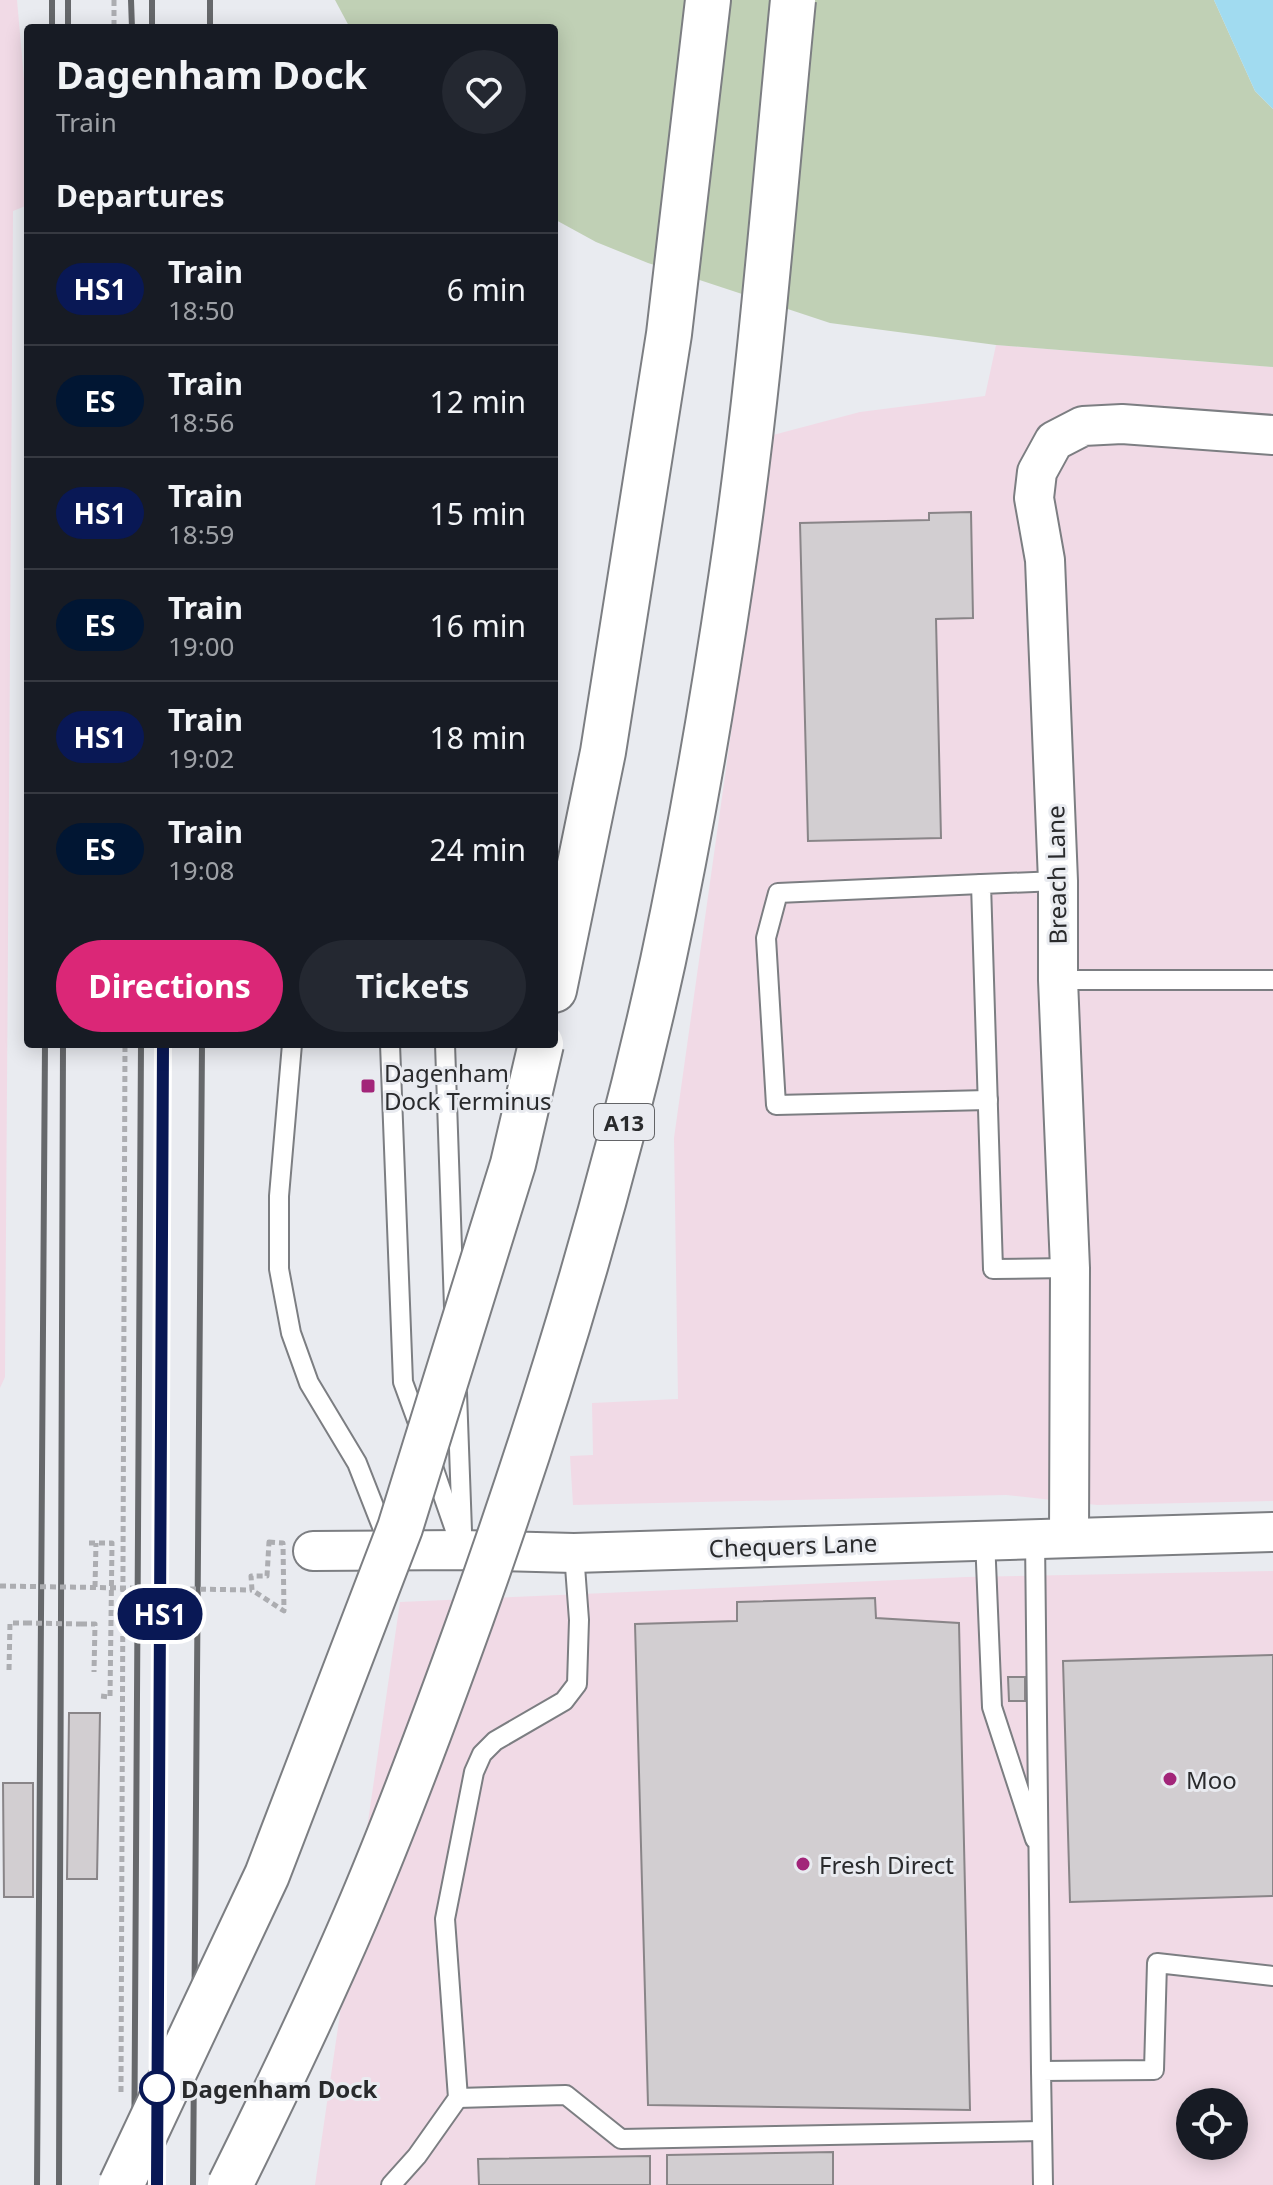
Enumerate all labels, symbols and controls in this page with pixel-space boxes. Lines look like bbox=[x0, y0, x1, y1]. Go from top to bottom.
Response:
text: Dagenham Dock bbox=[56, 48, 367, 100]
button: heart bbox=[442, 50, 526, 134]
text: Train bbox=[56, 104, 117, 140]
text: Departures bbox=[56, 175, 225, 216]
text: Train bbox=[168, 251, 243, 292]
text: 6 min bbox=[447, 269, 526, 310]
text: HS1 bbox=[74, 270, 126, 308]
text: 18:50 bbox=[168, 292, 234, 328]
text: Train bbox=[168, 363, 243, 404]
text: 12 min bbox=[430, 381, 526, 422]
text: ES bbox=[84, 382, 116, 420]
text: 18:56 bbox=[168, 404, 234, 440]
text: Train bbox=[168, 475, 243, 516]
text: 15 min bbox=[430, 493, 526, 534]
text: HS1 bbox=[74, 494, 126, 532]
text: 18:59 bbox=[168, 516, 234, 552]
text: Train bbox=[168, 587, 243, 628]
text: 16 min bbox=[430, 605, 526, 646]
text: ES bbox=[84, 606, 116, 644]
text: 19:00 bbox=[168, 628, 234, 664]
text: Train bbox=[168, 699, 243, 740]
text: 18 min bbox=[430, 717, 526, 758]
text: HS1 bbox=[74, 718, 126, 756]
text: 19:02 bbox=[168, 740, 234, 776]
street label: Breach Lane bbox=[1038, 805, 1074, 945]
text: Train bbox=[168, 811, 243, 852]
text: 24 min bbox=[430, 829, 526, 870]
text: ES bbox=[84, 830, 116, 868]
text: 19:08 bbox=[168, 852, 234, 888]
button: Directions bbox=[56, 940, 283, 1032]
button: Tickets bbox=[299, 940, 526, 1032]
place label: Dagenham Dock Terminus bbox=[384, 1056, 552, 1117]
marker: Dagenham Dock Terminus bbox=[359, 1077, 377, 1095]
road number: A13 bbox=[594, 1104, 654, 1140]
street label: Chequers Lane bbox=[708, 1526, 878, 1564]
line badge: HS1 bbox=[114, 1588, 206, 1640]
text: HS1 bbox=[134, 1595, 186, 1633]
place label: Moo bbox=[1186, 1763, 1237, 1796]
marker: Moo bbox=[1161, 1770, 1179, 1788]
place label: Fresh Direct bbox=[819, 1848, 954, 1881]
marker: Fresh Direct bbox=[794, 1855, 812, 1873]
marker: Dagenham Dock bbox=[140, 2071, 174, 2105]
place label: Dagenham Dock bbox=[181, 2072, 378, 2105]
map controls bbox=[1176, 2088, 1248, 2160]
button: locate bbox=[1176, 2088, 1248, 2160]

